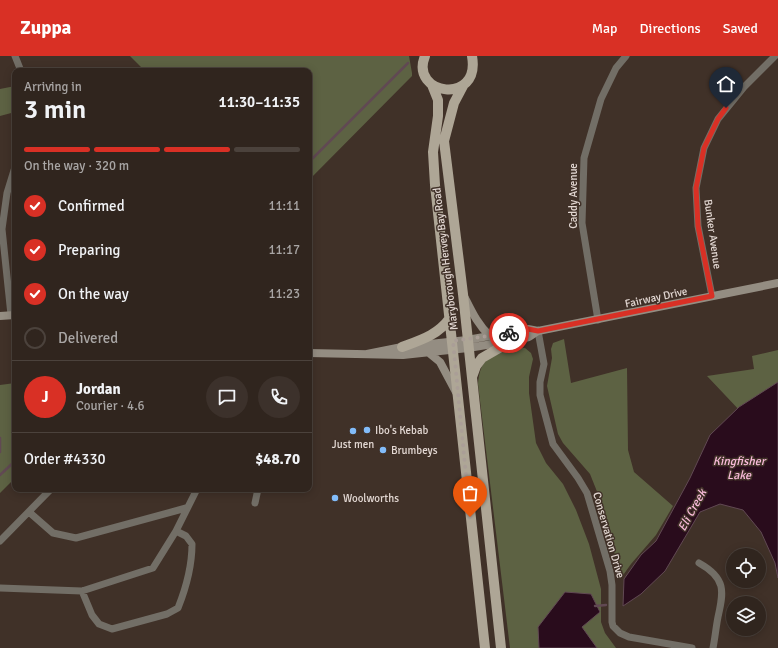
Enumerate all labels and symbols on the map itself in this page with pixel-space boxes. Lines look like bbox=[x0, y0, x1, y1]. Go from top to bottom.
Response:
pin bbox=[709, 67, 743, 108]
street label: Caddy Avenue bbox=[567, 163, 580, 229]
street label: Maryborough Hervey Bay Road bbox=[430, 187, 461, 331]
street label: Bunker Avenue bbox=[701, 198, 724, 270]
street label: Fairway Drive bbox=[624, 285, 689, 310]
courier bbox=[489, 313, 529, 353]
place label: Ibo's Kebab bbox=[375, 424, 429, 437]
marker: Ibo's Kebab bbox=[362, 425, 372, 435]
marker: Just men bbox=[348, 426, 358, 436]
place label: Just men bbox=[332, 438, 374, 451]
place label: Brumbeys bbox=[391, 444, 438, 457]
marker: Brumbeys bbox=[378, 445, 388, 455]
water label: Kingfisher Lake bbox=[713, 454, 767, 483]
pin bbox=[453, 476, 487, 517]
water label: Eli Creek bbox=[675, 486, 711, 534]
street label: Conservation Drive bbox=[590, 491, 627, 580]
place label: Woolworths bbox=[343, 492, 399, 505]
marker: Woolworths bbox=[330, 493, 340, 503]

